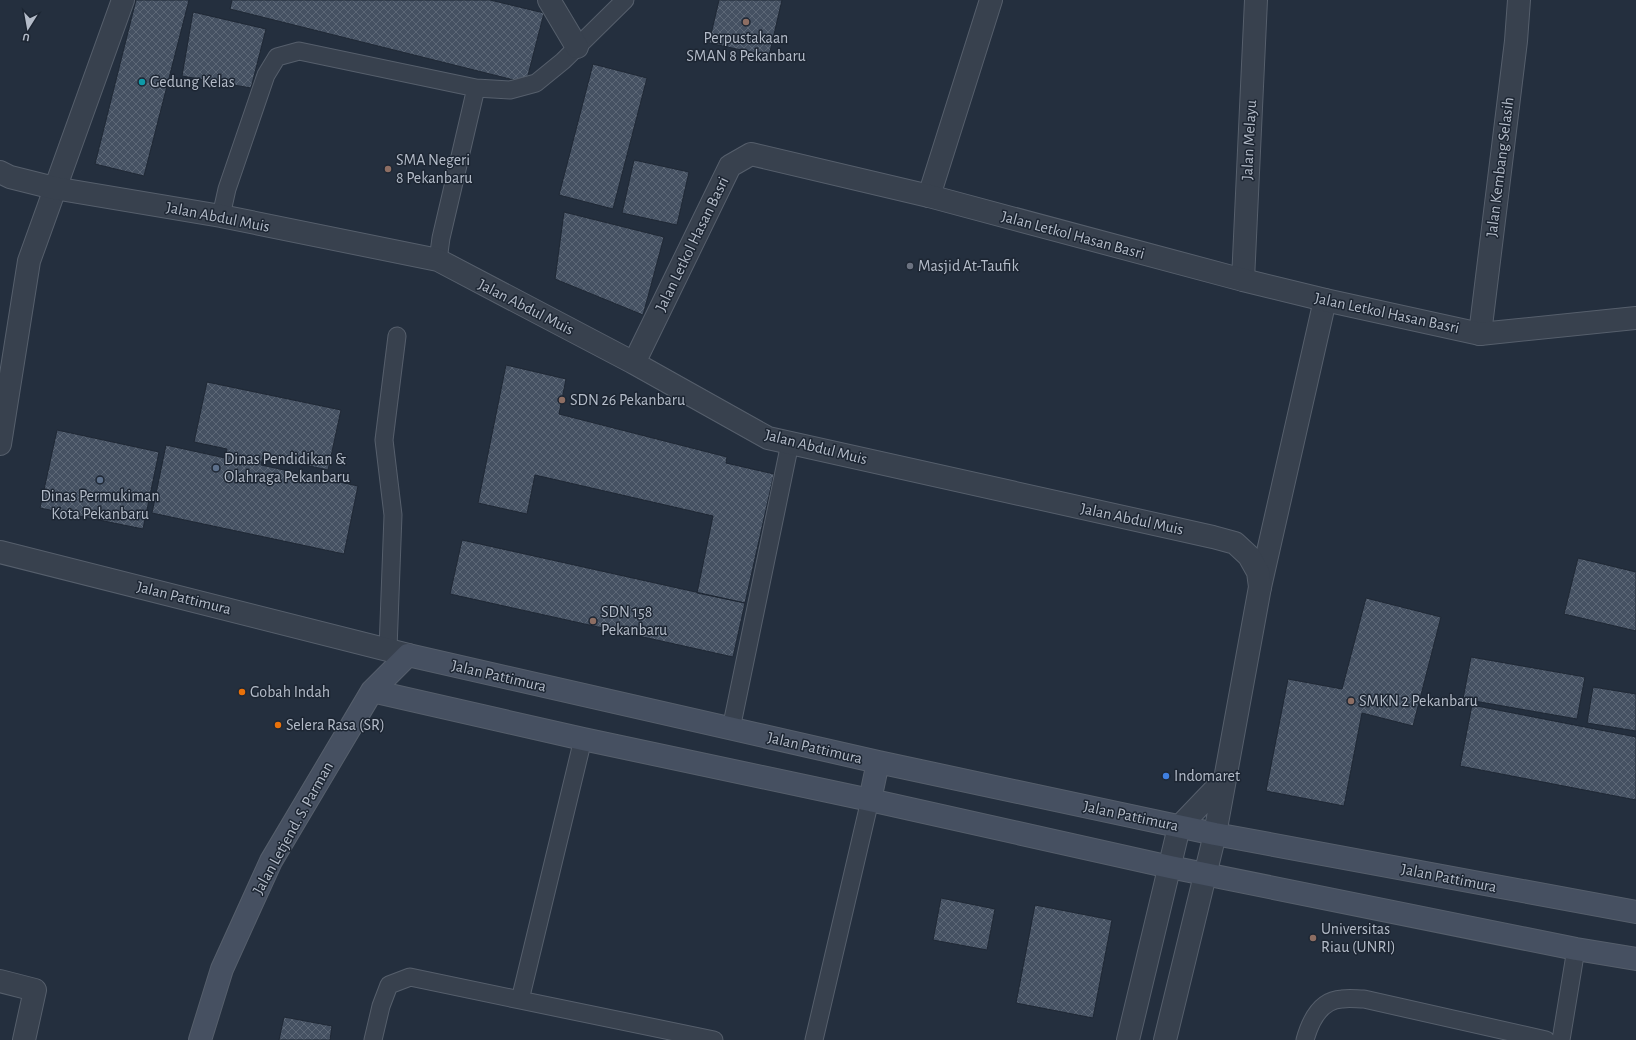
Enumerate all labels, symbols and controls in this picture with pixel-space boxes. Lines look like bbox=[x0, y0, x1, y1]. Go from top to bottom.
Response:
north arrow bbox=[8, 8, 48, 48]
marker: Perpustakaan SMAN 8 Pekanbaru bbox=[741, 17, 751, 27]
place label: Perpustakaan SMAN 8 Pekanbaru bbox=[686, 30, 806, 64]
text: U bbox=[22, 31, 31, 43]
place label: Gedung Kelas bbox=[150, 74, 235, 90]
marker: Gedung Kelas bbox=[137, 77, 147, 87]
street label: Jalan Kembang Selasih bbox=[1483, 96, 1517, 238]
street label: Jalan Melayu bbox=[1239, 100, 1260, 180]
place label: SMA Negeri 8 Pekanbaru bbox=[396, 152, 473, 186]
marker: SMA Negeri 8 Pekanbaru bbox=[383, 164, 393, 174]
street label: Jalan Letkol Hasan Basri bbox=[652, 174, 732, 314]
street label: Jalan Abdul Muis bbox=[165, 199, 271, 235]
street label: Jalan Letkol Hasan Basri bbox=[1000, 208, 1146, 262]
place label: Masjid At-Taufik bbox=[918, 258, 1019, 275]
marker: Masjid At-Taufik bbox=[905, 261, 915, 271]
street label: Jalan Abdul Muis bbox=[476, 276, 576, 338]
street label: Jalan Letkol Hasan Basri bbox=[1313, 290, 1461, 336]
place label: SDN 26 Pekanbaru bbox=[570, 392, 685, 408]
marker: SDN 26 Pekanbaru bbox=[557, 395, 567, 405]
street label: Jalan Abdul Muis bbox=[763, 427, 869, 467]
place label: Dinas Pendidikan & Olahraga Pekanbaru bbox=[224, 451, 350, 485]
marker: Dinas Pendidikan & Olahraga Pekanbaru bbox=[211, 463, 221, 473]
marker: Dinas Permukiman Kota Pekanbaru bbox=[95, 475, 105, 485]
place label: Dinas Permukiman Kota Pekanbaru bbox=[40, 488, 160, 522]
street label: Jalan Abdul Muis bbox=[1079, 500, 1185, 538]
street label: Jalan Pattimura bbox=[135, 579, 233, 617]
place label: SDN 158 Pekanbaru bbox=[601, 604, 667, 638]
marker: SDN 158 Pekanbaru bbox=[588, 616, 598, 626]
street label: Jalan Pattimura bbox=[450, 657, 548, 695]
place label: Gobah Indah bbox=[250, 684, 330, 700]
marker: Gobah Indah bbox=[237, 687, 247, 697]
place label: SMKN 2 Pekanbaru bbox=[1359, 693, 1478, 709]
marker: SMKN 2 Pekanbaru bbox=[1346, 696, 1356, 706]
place label: Selera Rasa (SR) bbox=[286, 717, 385, 733]
marker: Selera Rasa (SR) bbox=[273, 720, 283, 730]
street label: Jalan Pattimura bbox=[766, 729, 864, 767]
street label: Jalan Letjend. S. Parman bbox=[250, 759, 337, 898]
place label: Indomaret bbox=[1174, 768, 1240, 784]
marker: Indomaret bbox=[1161, 771, 1171, 781]
street label: Jalan Pattimura bbox=[1082, 798, 1180, 834]
street label: Jalan Pattimura bbox=[1400, 861, 1498, 895]
place label: Universitas Riau (UNRI) bbox=[1321, 921, 1396, 955]
marker: Universitas Riau (UNRI) bbox=[1308, 933, 1318, 943]

